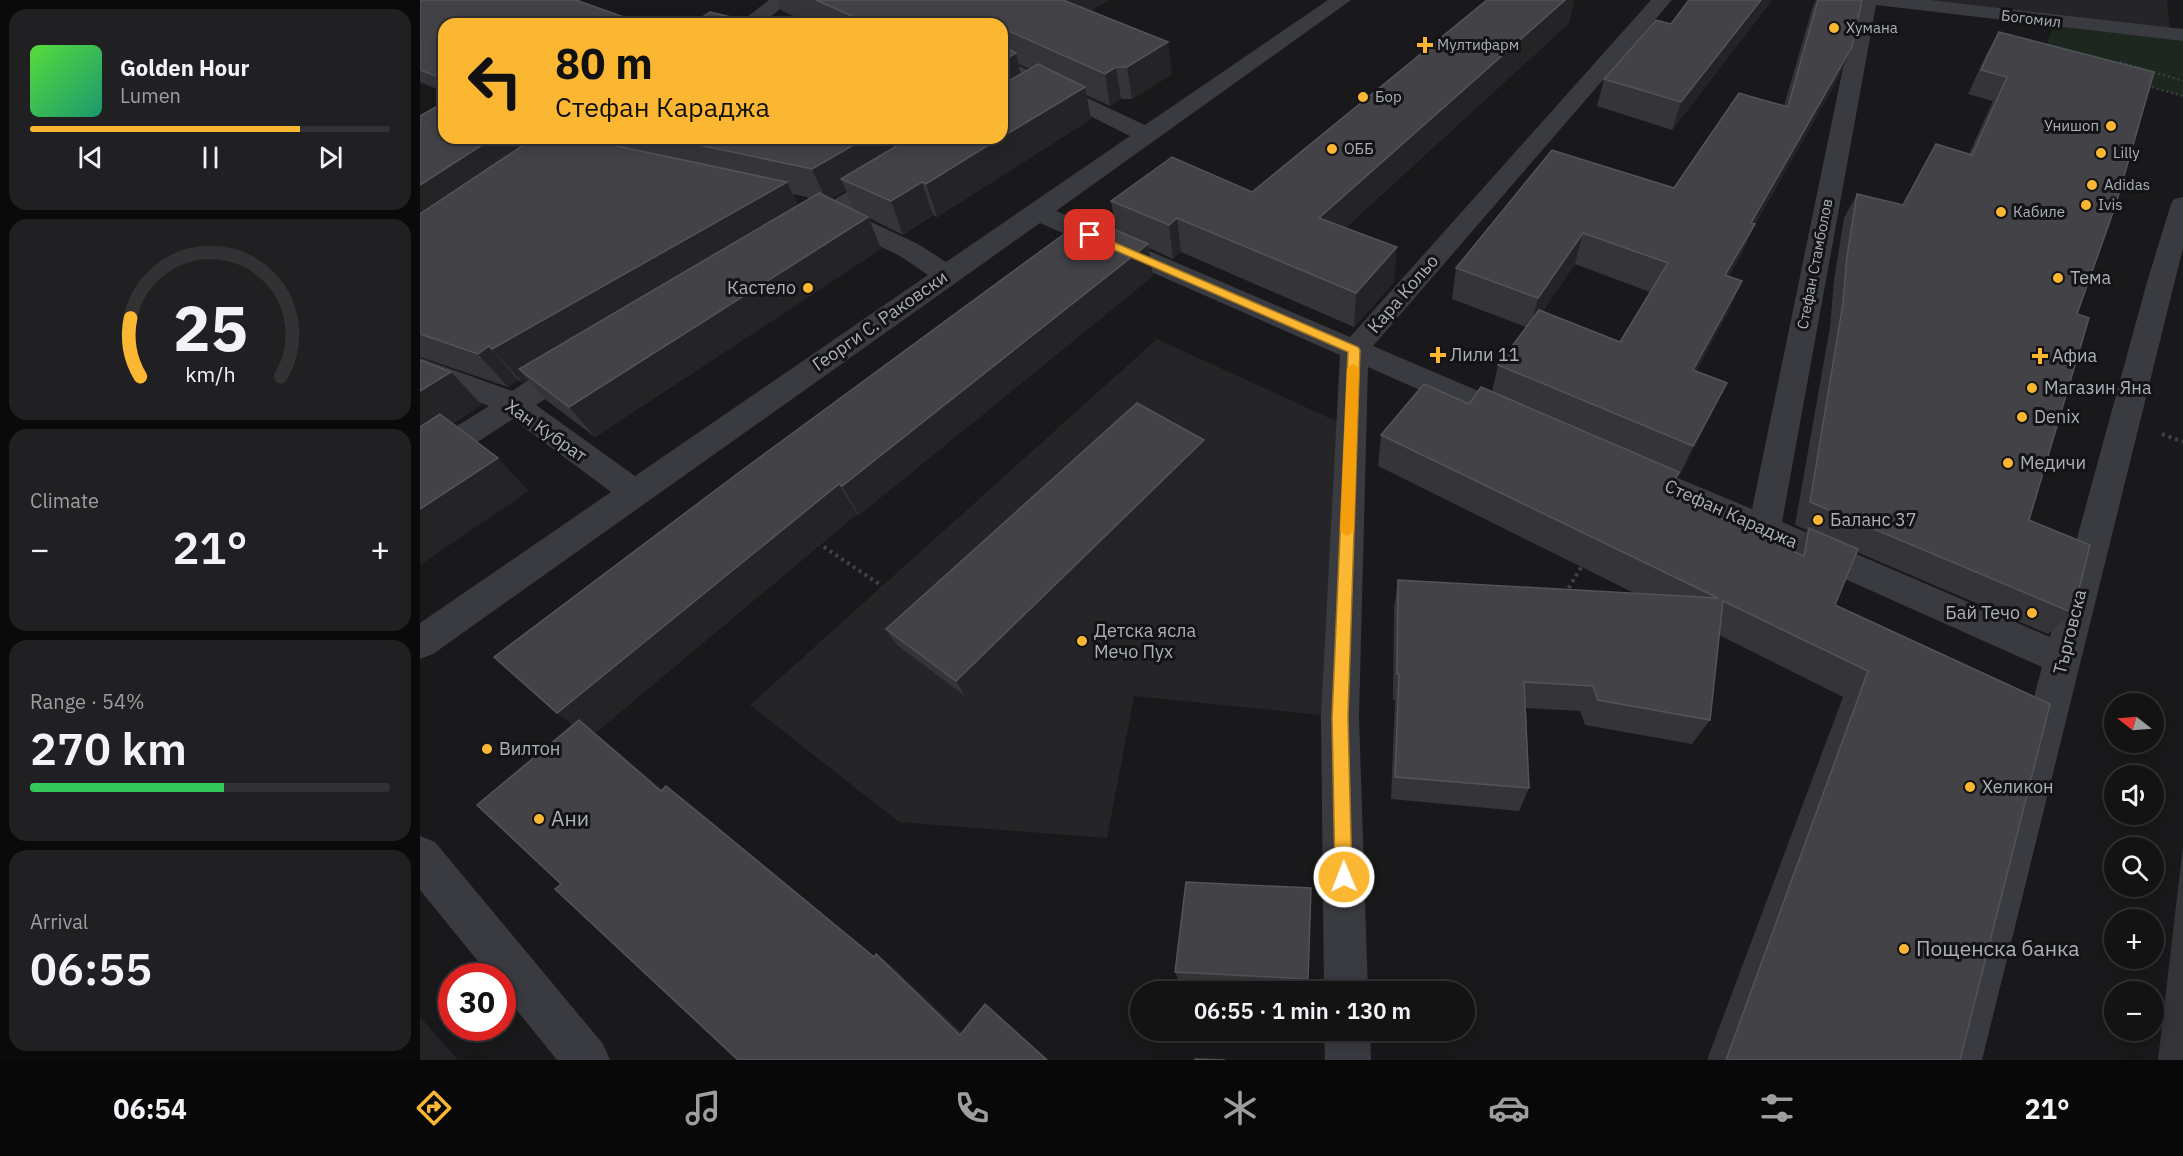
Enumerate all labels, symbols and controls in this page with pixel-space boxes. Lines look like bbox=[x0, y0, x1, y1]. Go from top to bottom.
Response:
street label: Богомил bbox=[2000, 5, 2062, 32]
place label: Хумана bbox=[1846, 18, 1898, 37]
marker: Хумана bbox=[1827, 21, 1841, 35]
place label: Мултифарм bbox=[1437, 35, 1519, 54]
text: 80 m bbox=[555, 36, 653, 91]
marker: Мултифарм bbox=[1418, 38, 1432, 52]
icon: left bbox=[456, 42, 534, 120]
text: Golden Hour bbox=[120, 53, 249, 82]
text: Lumen bbox=[120, 82, 181, 109]
place label: Бор bbox=[1375, 87, 1402, 106]
text: Стефан Караджа bbox=[555, 89, 770, 124]
marker: Бор bbox=[1356, 90, 1370, 104]
place label: Унишоп bbox=[2044, 116, 2099, 135]
marker: Унишоп bbox=[2104, 119, 2118, 133]
place label: ОББ bbox=[1344, 139, 1374, 158]
icon: previous bbox=[74, 141, 107, 174]
icon: pause bbox=[194, 141, 227, 174]
icon: next bbox=[314, 141, 347, 174]
marker: ОББ bbox=[1325, 142, 1339, 156]
place label: Lilly bbox=[2113, 143, 2140, 162]
marker: Lilly bbox=[2094, 146, 2108, 160]
place label: Adidas bbox=[2104, 175, 2150, 194]
marker: Adidas bbox=[2085, 178, 2099, 192]
place label: Ivis bbox=[2098, 195, 2122, 214]
street label: Стефан Стамболов bbox=[1793, 197, 1837, 331]
marker: Ivis bbox=[2079, 198, 2093, 212]
place label: Кабиле bbox=[2013, 202, 2065, 221]
marker: Кабиле bbox=[1994, 205, 2008, 219]
pin bbox=[1064, 209, 1115, 260]
icon: arrive bbox=[1073, 218, 1106, 251]
street label: Кара Кольо bbox=[1362, 250, 1443, 338]
street label: Георги С. Раковски bbox=[808, 265, 952, 376]
place label: Тема bbox=[2070, 266, 2112, 289]
marker: Тема bbox=[2051, 271, 2065, 285]
place label: Кастело bbox=[727, 276, 796, 299]
marker: Кастело bbox=[801, 281, 815, 295]
text: 25 bbox=[173, 287, 247, 368]
place label: Лили 11 bbox=[1450, 343, 1520, 366]
place label: Афиа bbox=[2052, 344, 2098, 367]
marker: Лили 11 bbox=[1431, 348, 1445, 362]
marker: Афиа bbox=[2033, 349, 2047, 363]
text: km/h bbox=[185, 360, 235, 388]
place label: Магазин Яна bbox=[2044, 376, 2152, 399]
marker: Магазин Яна bbox=[2025, 381, 2039, 395]
street label: Хан Кубрат bbox=[501, 394, 592, 467]
place label: Denix bbox=[2034, 405, 2080, 428]
marker: Denix bbox=[2015, 410, 2029, 424]
place label: Медичи bbox=[2020, 451, 2086, 474]
marker: Медичи bbox=[2001, 456, 2015, 470]
street label: Стефан Караджа bbox=[1661, 474, 1802, 553]
text: Climate bbox=[30, 487, 99, 514]
place label: Баланс 37 bbox=[1830, 508, 1917, 531]
marker: Баланс 37 bbox=[1811, 513, 1825, 527]
text: 21° bbox=[172, 518, 248, 576]
text: − bbox=[30, 527, 50, 570]
text: + bbox=[370, 527, 390, 570]
street label: Търговска bbox=[2048, 587, 2091, 677]
place label: Бай Течо bbox=[1945, 601, 2020, 624]
marker: Бай Течо bbox=[2025, 606, 2039, 620]
place label: Детска ясла Мечо Пух bbox=[1094, 619, 1196, 663]
marker: Детска ясла Мечо Пух bbox=[1075, 634, 1089, 648]
text: Range · 54% bbox=[30, 688, 145, 715]
north arrow bbox=[2104, 693, 2164, 753]
map controls bbox=[2104, 693, 2164, 1041]
text: 270 km bbox=[30, 719, 187, 777]
place label: Вилтон bbox=[499, 737, 560, 760]
marker: Вилтон bbox=[480, 742, 494, 756]
button: sound bbox=[2104, 765, 2164, 825]
place label: Хеликон bbox=[1982, 775, 2054, 798]
marker: Хеликон bbox=[1963, 780, 1977, 794]
place label: Ани bbox=[551, 804, 589, 832]
marker: Ани bbox=[532, 812, 546, 826]
button: search bbox=[2104, 837, 2164, 897]
position arrow bbox=[1312, 845, 1376, 909]
text: Arrival bbox=[30, 908, 88, 935]
button: + bbox=[2104, 909, 2164, 969]
place label: Пощенска банка bbox=[1916, 934, 2080, 962]
text: 06:55 bbox=[30, 939, 152, 997]
marker: Пощенска банка bbox=[1897, 942, 1911, 956]
speed limit sign: 30 bbox=[438, 963, 516, 1041]
button: − bbox=[2104, 981, 2164, 1041]
text: 06:55 · 1 min · 130 m bbox=[1194, 996, 1411, 1025]
icon: directions bbox=[413, 1087, 455, 1129]
icon: music bbox=[682, 1087, 724, 1129]
icon: phone bbox=[951, 1087, 993, 1129]
icon: climate bbox=[1219, 1087, 1261, 1129]
icon: car bbox=[1488, 1087, 1530, 1129]
icon: filters bbox=[1756, 1087, 1798, 1129]
text: 06:54 bbox=[113, 1091, 187, 1126]
text: 21° bbox=[2025, 1091, 2070, 1126]

